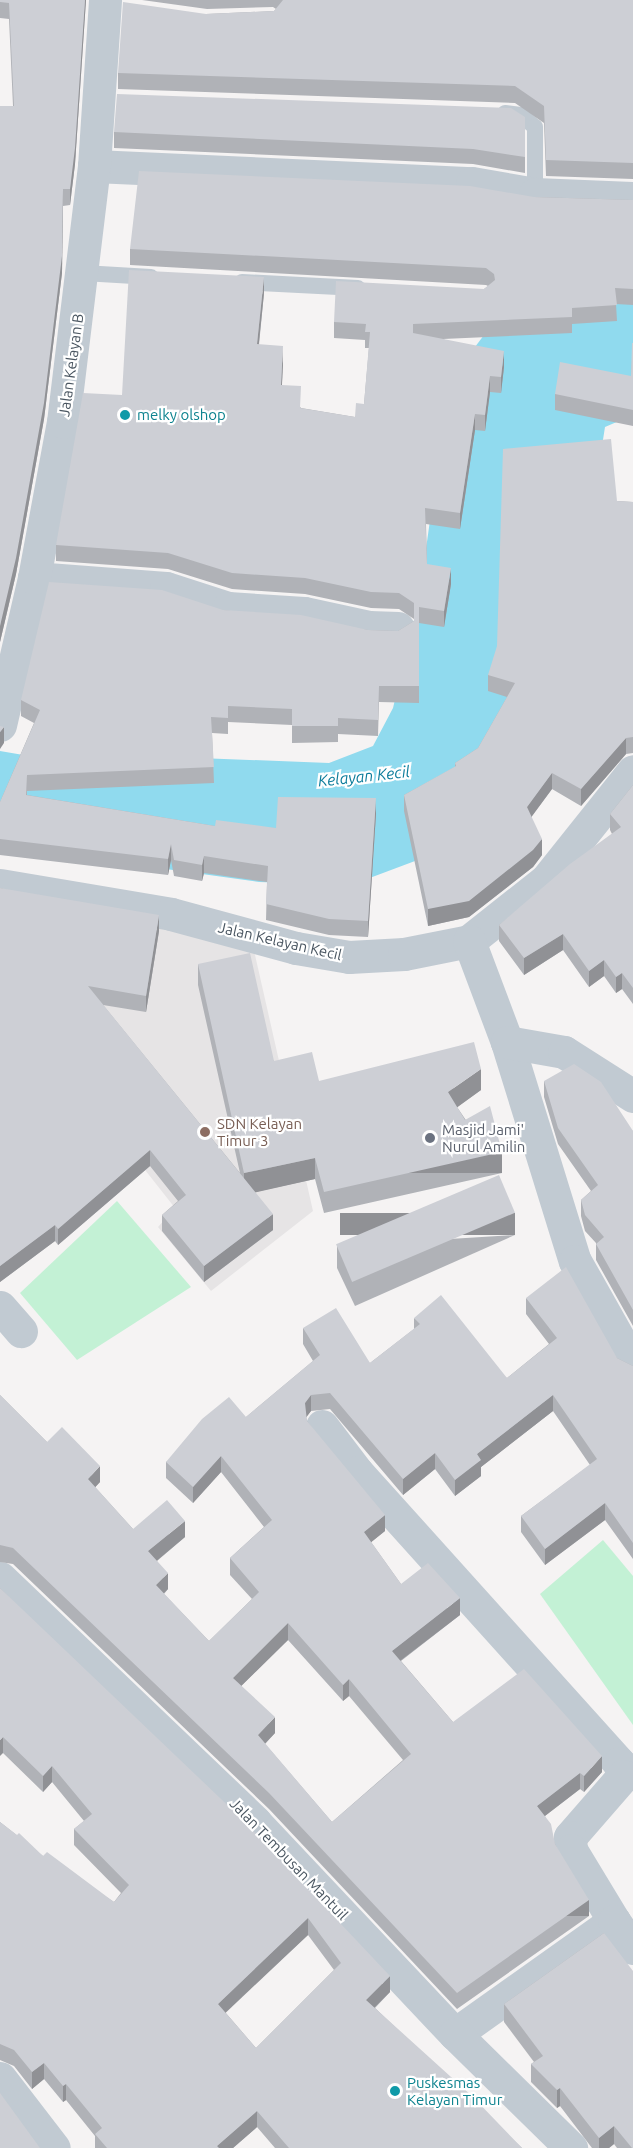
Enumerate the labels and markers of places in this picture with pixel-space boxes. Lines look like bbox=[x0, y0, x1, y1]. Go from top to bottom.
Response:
place label: melky olshop bbox=[137, 406, 226, 424]
marker: melky olshop bbox=[118, 408, 132, 422]
place label: SDN Kelayan Timur 3 bbox=[217, 1114, 302, 1149]
place label: Masjid Jami' Nurul Amilin bbox=[442, 1120, 525, 1155]
marker: SDN Kelayan Timur 3 bbox=[198, 1125, 212, 1139]
marker: Masjid Jami' Nurul Amilin bbox=[423, 1131, 437, 1145]
place label: Puskesmas Kelayan Timur bbox=[407, 2073, 502, 2108]
marker: Puskesmas Kelayan Timur bbox=[388, 2084, 402, 2098]

